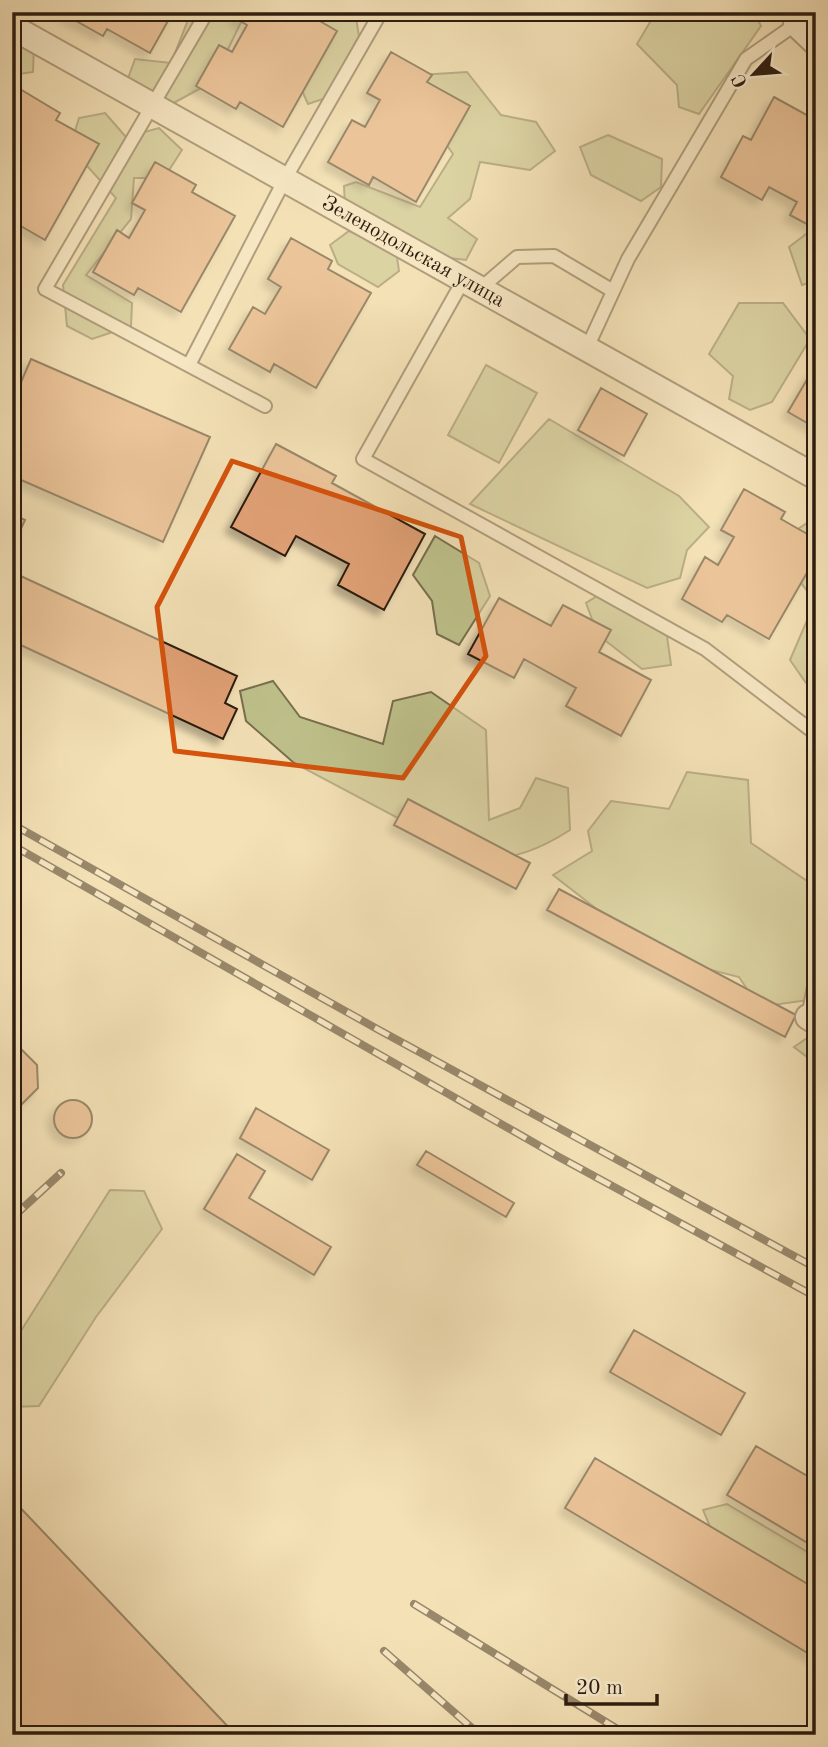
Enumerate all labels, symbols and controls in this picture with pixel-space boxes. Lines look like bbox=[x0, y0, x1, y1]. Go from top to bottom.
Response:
north arrow bbox=[720, 38, 790, 108]
text: С bbox=[730, 71, 752, 90]
street label: Зеленодольская улица bbox=[318, 192, 508, 311]
scale bar bbox=[566, 1663, 656, 1707]
text: 20 m bbox=[576, 1678, 623, 1699]

